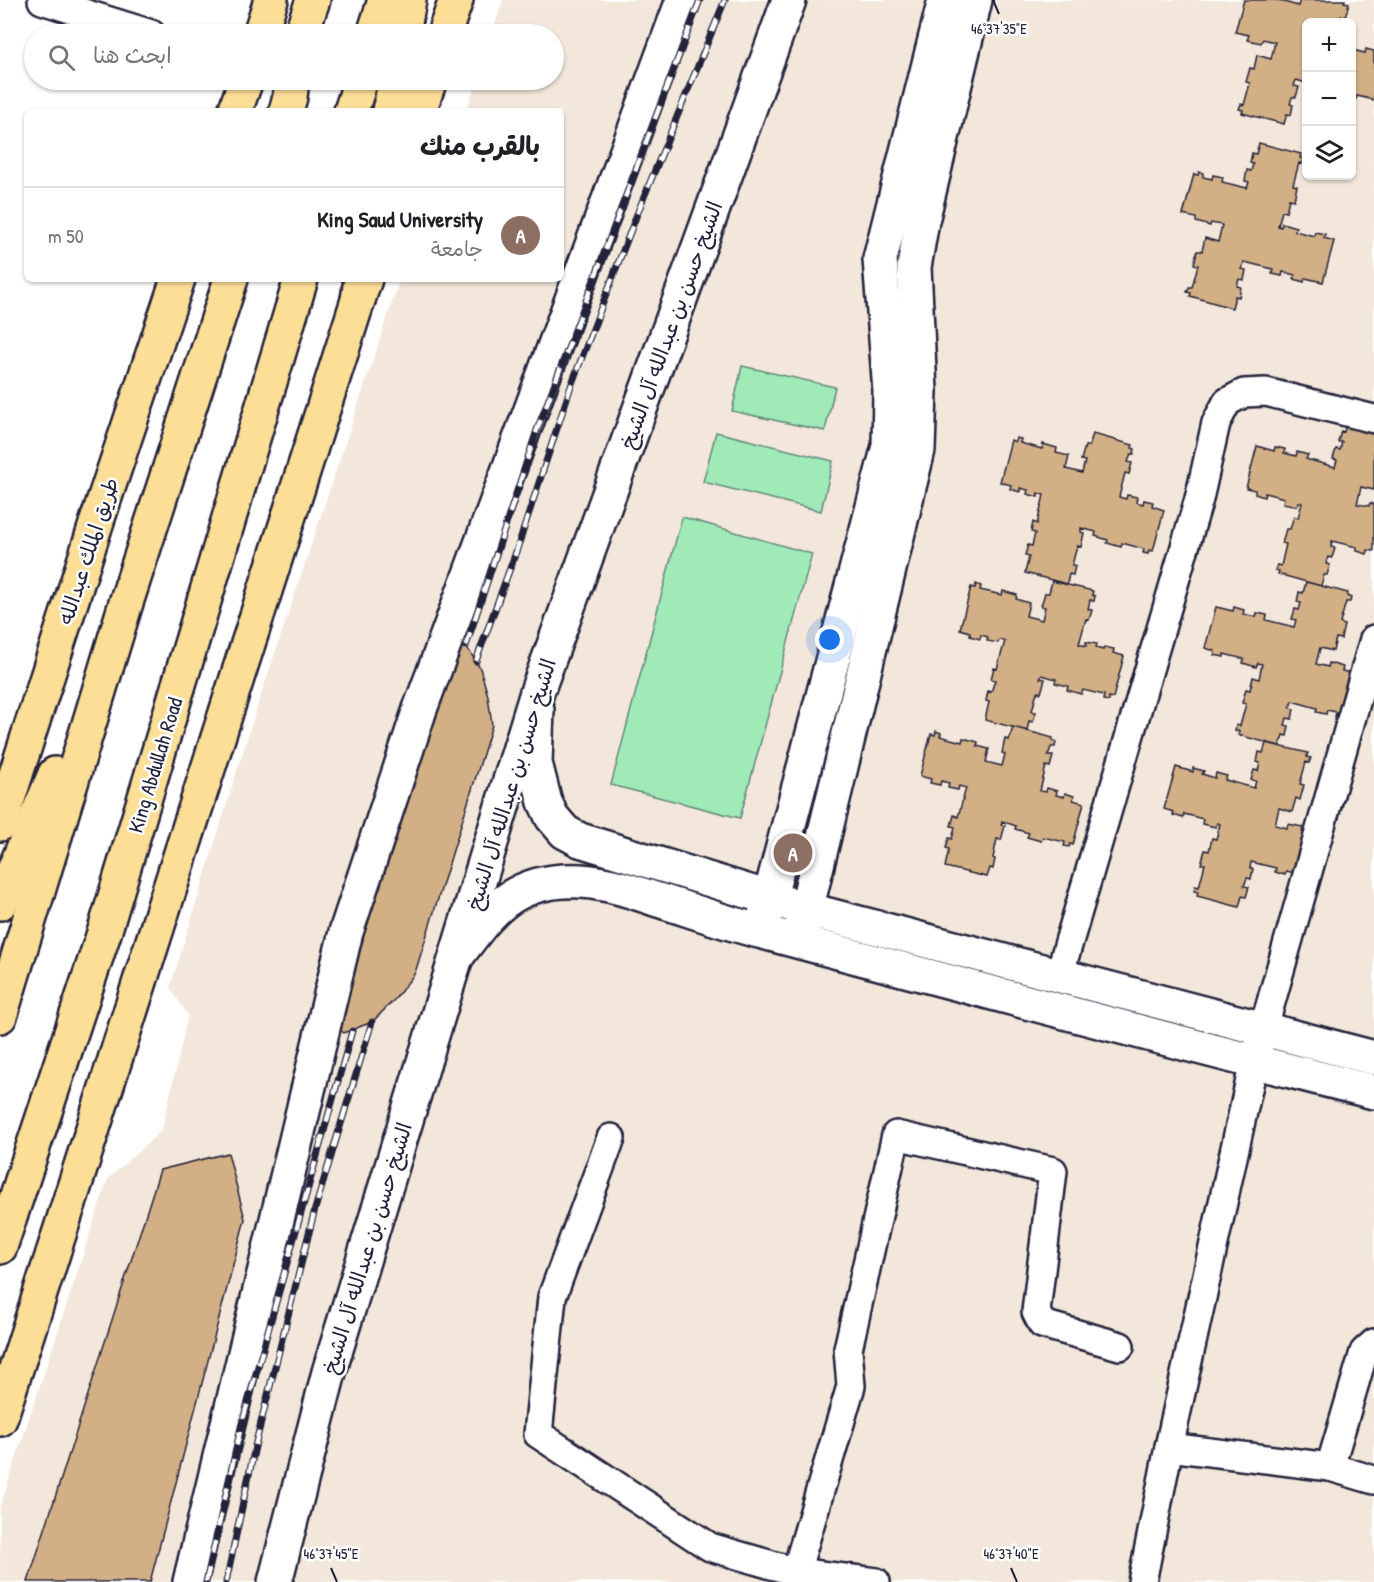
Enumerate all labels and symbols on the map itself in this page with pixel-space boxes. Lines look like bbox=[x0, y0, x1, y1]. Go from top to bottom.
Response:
text: 46°37'35"E bbox=[971, 18, 1027, 39]
street label: الشيخ حسن بن عبدالله آل الشيخ bbox=[613, 197, 729, 453]
street label: طريق الملك عبدالله bbox=[51, 474, 125, 628]
your location bbox=[815, 625, 844, 654]
street label: الشيخ حسن بن عبدالله آل الشيخ bbox=[459, 655, 563, 913]
street label: King Abdullah Road bbox=[121, 694, 189, 836]
pin: A bbox=[774, 830, 812, 876]
street label: الشيخ حسن بن عبدالله آل الشيخ bbox=[315, 1119, 419, 1377]
text: 46°37'45"E bbox=[304, 1543, 359, 1564]
text: 46°37'40"E bbox=[983, 1543, 1039, 1564]

